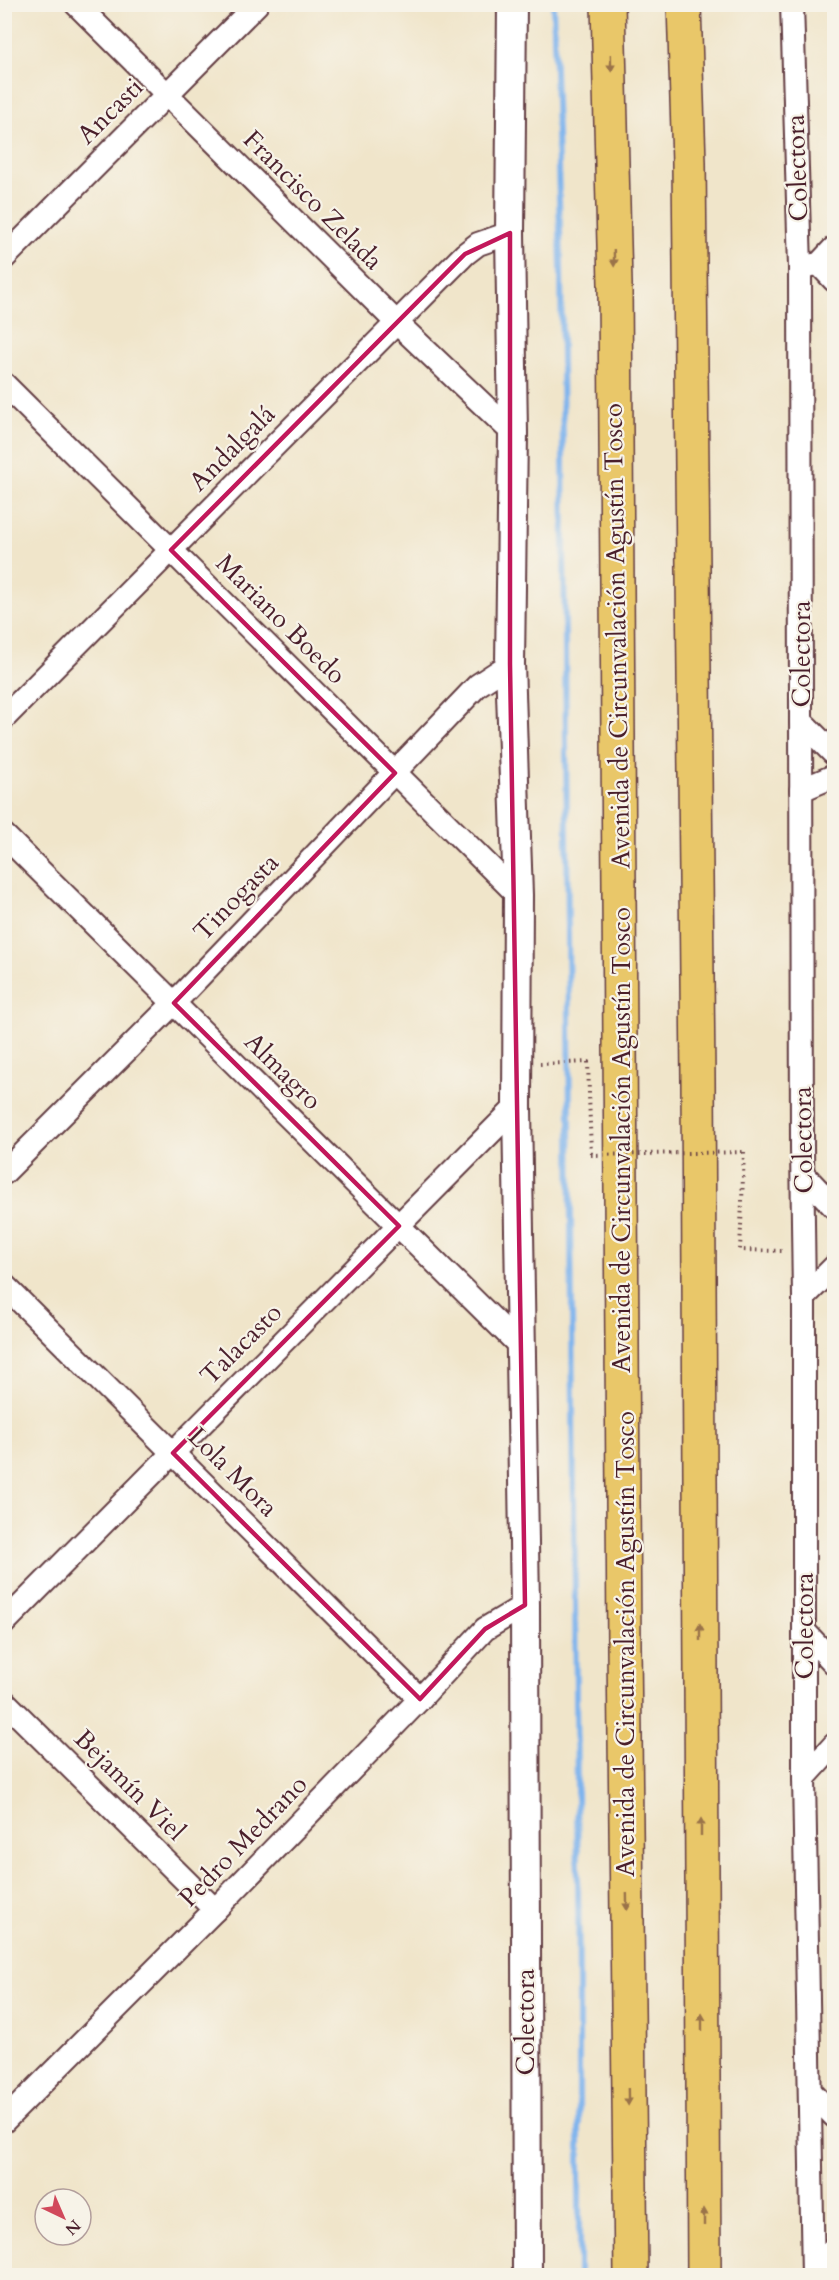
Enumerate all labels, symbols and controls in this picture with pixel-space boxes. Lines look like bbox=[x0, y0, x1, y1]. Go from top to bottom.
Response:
one-way arrow bbox=[606, 53, 616, 72]
street label: Ancasti bbox=[69, 70, 151, 152]
street label: Colectora bbox=[778, 114, 816, 222]
street label: Francisco Zelada bbox=[235, 122, 391, 278]
one-way arrow bbox=[610, 248, 619, 267]
street label: Andalgalá bbox=[181, 397, 283, 499]
street label: Avenida de Circunvalación Agustín Tosco bbox=[595, 403, 639, 869]
street label: Mariano Boedo bbox=[208, 546, 354, 692]
street label: Colectora bbox=[784, 600, 819, 708]
street label: Tinogasta bbox=[185, 846, 287, 948]
street label: Avenida de Circunvalación Agustín Tosco bbox=[604, 907, 639, 1373]
street label: Almagro bbox=[237, 1025, 329, 1117]
street label: Colectora bbox=[785, 1086, 821, 1194]
street label: Talacasto bbox=[192, 1295, 290, 1393]
street label: Avenida de Circunvalación Agustín Tosco bbox=[608, 1411, 643, 1877]
street label: Lola Mora bbox=[180, 1419, 286, 1525]
street label: Colectora bbox=[787, 1572, 822, 1680]
one-way arrow bbox=[695, 1623, 705, 1642]
street label: Bejamín Viel bbox=[67, 1722, 194, 1849]
street label: Pedro Medrano bbox=[171, 1767, 315, 1915]
one-way arrow bbox=[696, 1818, 706, 1837]
one-way arrow bbox=[622, 1892, 632, 1911]
street label: Colectora bbox=[508, 1968, 543, 2076]
one-way arrow bbox=[698, 2013, 707, 2032]
one-way arrow bbox=[624, 2087, 633, 2106]
north arrow bbox=[33, 2187, 93, 2247]
one-way arrow bbox=[699, 2208, 709, 2227]
text: N bbox=[60, 2214, 85, 2240]

